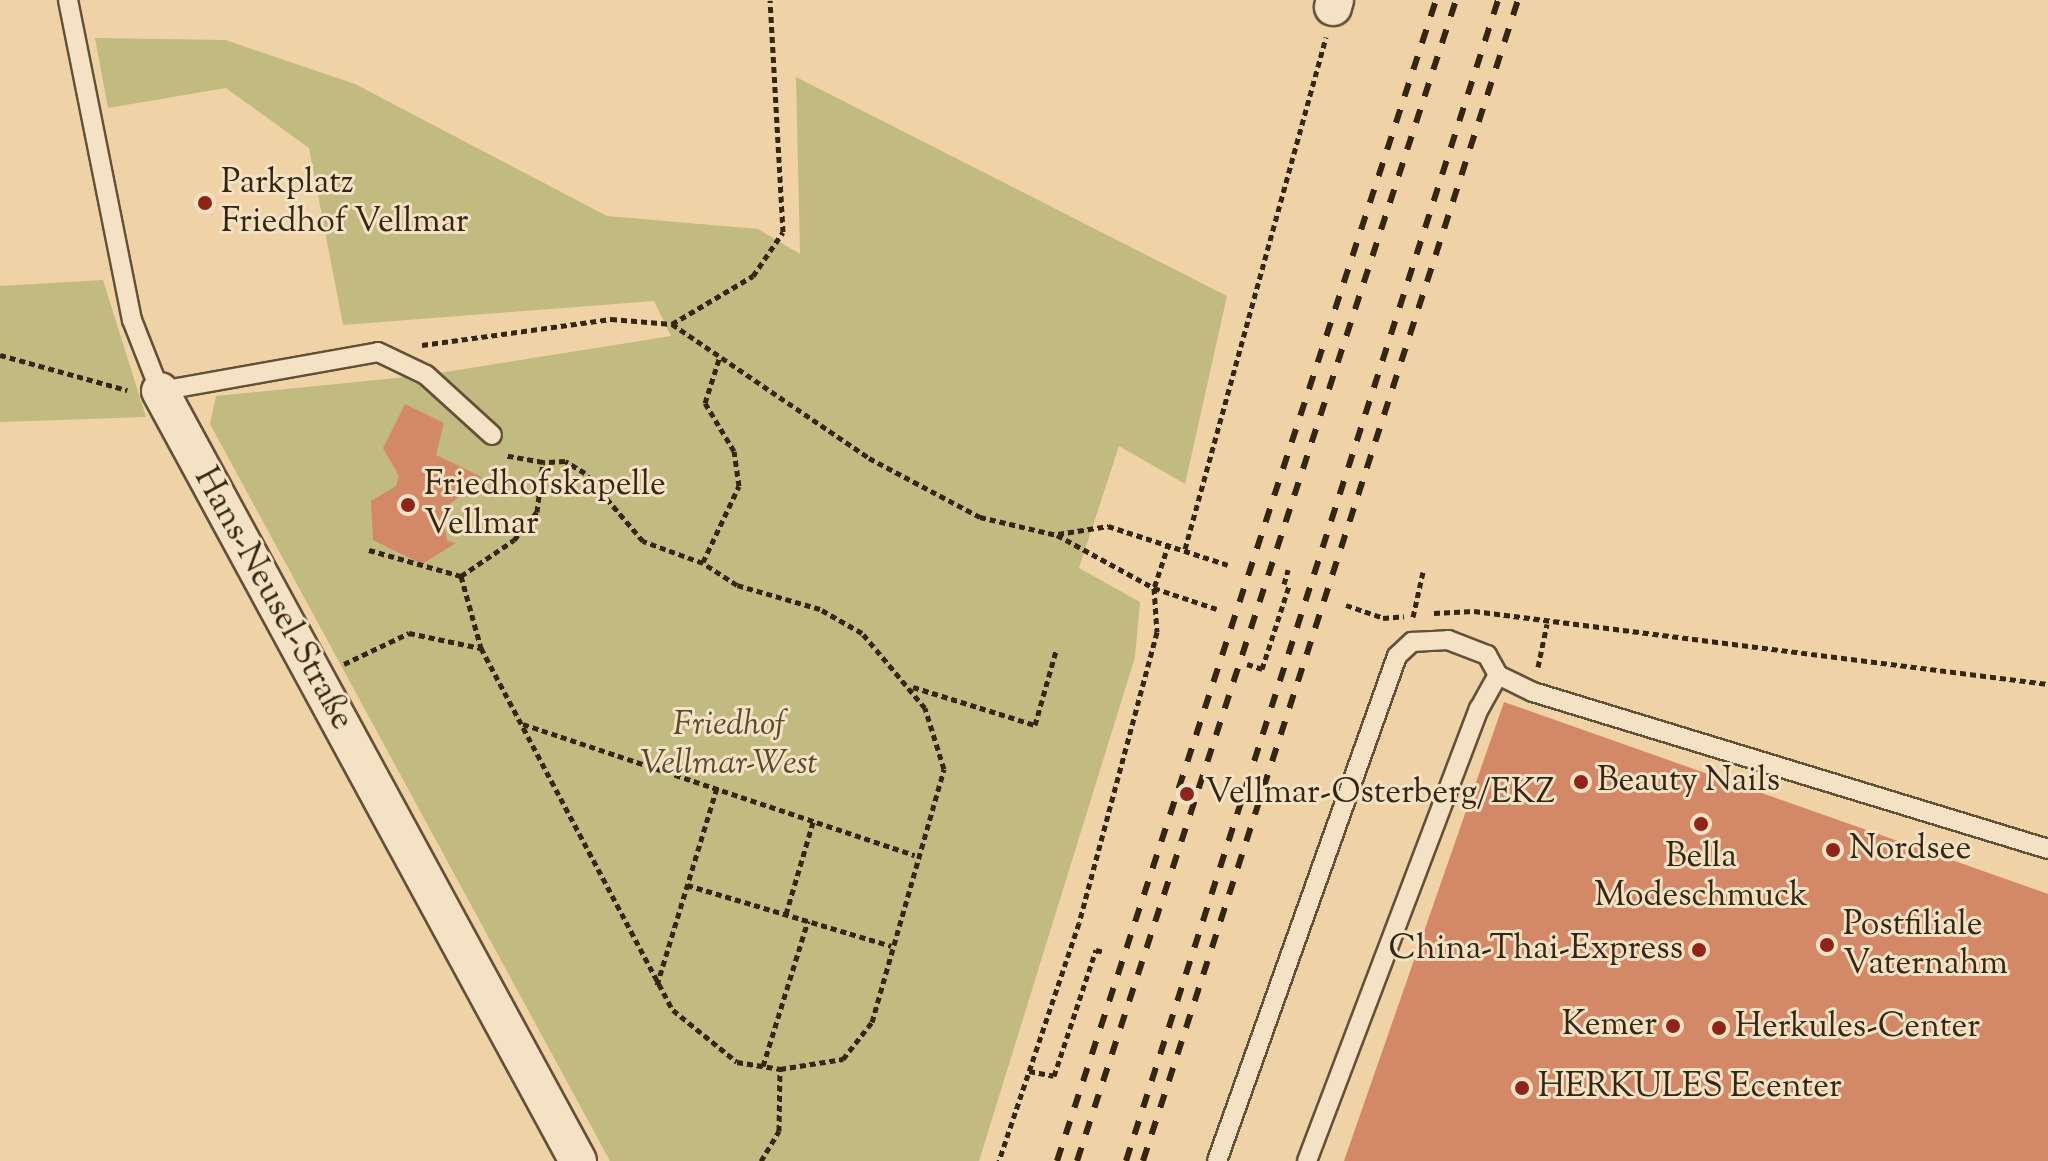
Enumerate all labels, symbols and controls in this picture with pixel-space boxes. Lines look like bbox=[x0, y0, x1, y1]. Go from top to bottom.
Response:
place label: Parkplatz Friedhof Vellmar bbox=[221, 163, 469, 242]
marker: Parkplatz Friedhof Vellmar bbox=[196, 194, 214, 212]
street label: Hans-Neusel-Straße bbox=[184, 461, 362, 737]
place label: Friedhofskapelle Vellmar bbox=[424, 465, 666, 544]
marker: Friedhofskapelle Vellmar bbox=[399, 496, 417, 514]
park label: Friedhof Vellmar-West bbox=[640, 705, 818, 784]
place label: Beauty Nails bbox=[1597, 762, 1780, 802]
marker: Beauty Nails bbox=[1572, 773, 1590, 791]
place label: Vellmar-Osterberg/EKZ bbox=[1205, 774, 1555, 814]
marker: Vellmar-Osterberg/EKZ bbox=[1176, 783, 1198, 805]
marker: Bella Modeschmuck bbox=[1692, 815, 1710, 833]
place label: Nordsee bbox=[1849, 830, 1971, 870]
place label: Bella Modeschmuck bbox=[1594, 837, 1808, 916]
marker: Nordsee bbox=[1824, 841, 1842, 859]
place label: Postfiliale Vaternahm bbox=[1843, 905, 2008, 984]
place label: China-Thai-Express bbox=[1388, 930, 1683, 970]
marker: Postfiliale Vaternahm bbox=[1818, 936, 1836, 954]
marker: China-Thai-Express bbox=[1690, 941, 1708, 959]
place label: Kemer bbox=[1562, 1006, 1657, 1046]
place label: Herkules-Center bbox=[1735, 1008, 1980, 1048]
marker: Kemer bbox=[1664, 1017, 1682, 1035]
marker: Herkules-Center bbox=[1710, 1019, 1728, 1037]
place label: HERKULES Ecenter bbox=[1538, 1068, 1842, 1108]
marker: HERKULES Ecenter bbox=[1513, 1079, 1531, 1097]

